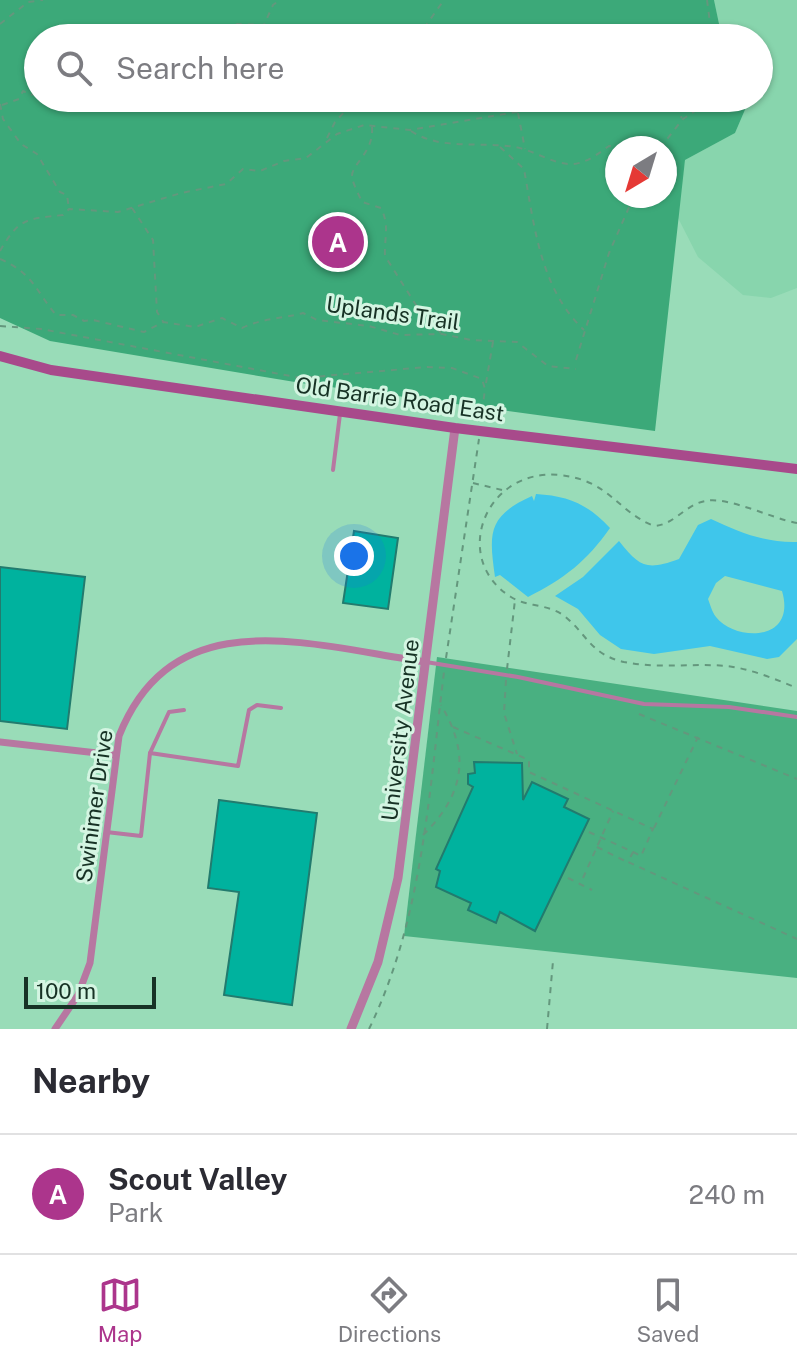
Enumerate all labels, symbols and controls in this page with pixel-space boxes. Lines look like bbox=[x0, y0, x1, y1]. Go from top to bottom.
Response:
search box bbox=[24, 24, 773, 112]
icon: search bbox=[52, 46, 96, 90]
text: Search here bbox=[116, 50, 284, 86]
north arrow bbox=[605, 136, 677, 208]
pin: A bbox=[312, 212, 364, 272]
street label: Uplands Trail bbox=[325, 291, 461, 335]
street label: Old Barrie Road East bbox=[294, 371, 506, 427]
your location bbox=[334, 536, 374, 576]
street label: University Avenue bbox=[376, 638, 424, 822]
street label: Swinimer Drive bbox=[70, 728, 118, 884]
scale bar bbox=[24, 973, 156, 1009]
text: 100 m bbox=[36, 978, 96, 1004]
text: Nearby bbox=[32, 1061, 150, 1101]
text: Scout Valley bbox=[108, 1161, 287, 1197]
text: A bbox=[49, 1179, 67, 1210]
text: 240 m bbox=[688, 1179, 765, 1210]
text: Park bbox=[108, 1197, 163, 1228]
tab: Map bbox=[98, 1273, 142, 1347]
tab: Directions bbox=[338, 1273, 441, 1347]
tab: Saved bbox=[636, 1273, 699, 1347]

